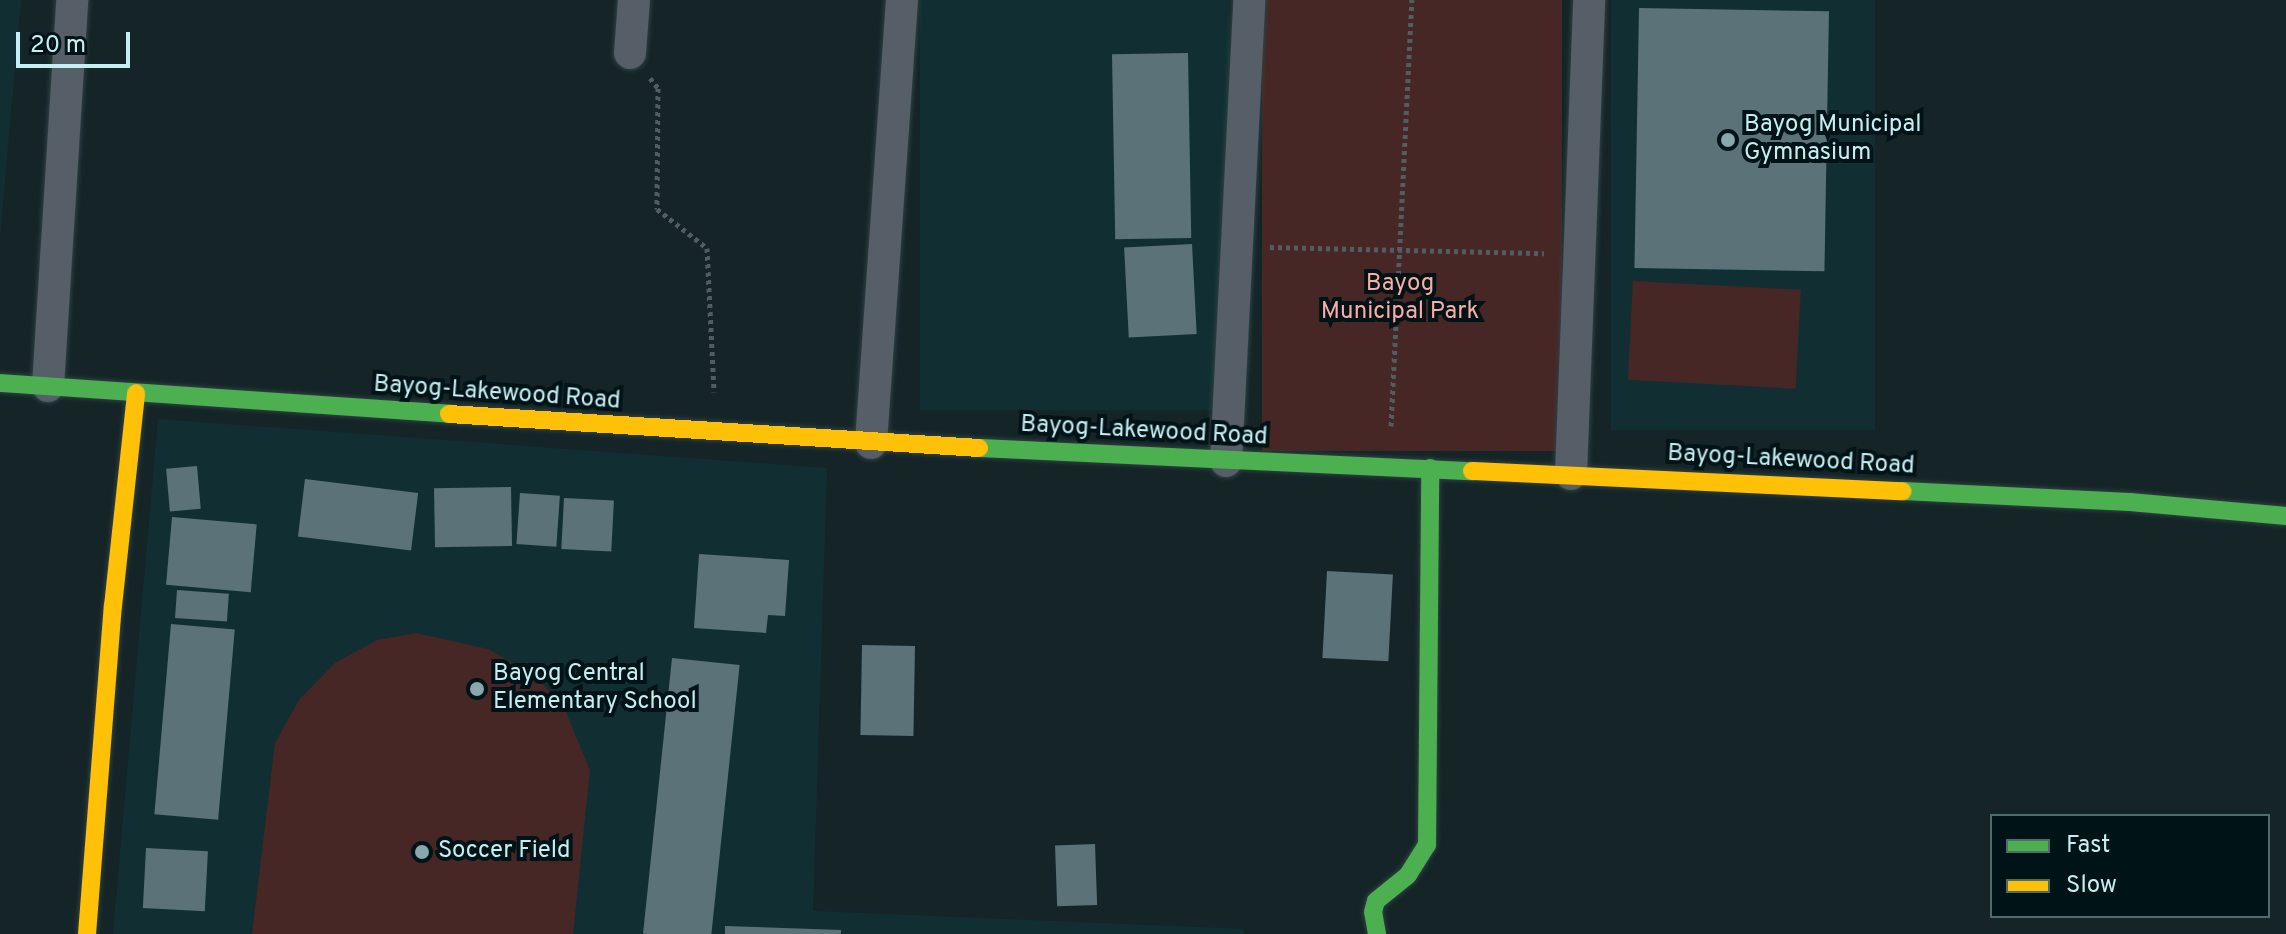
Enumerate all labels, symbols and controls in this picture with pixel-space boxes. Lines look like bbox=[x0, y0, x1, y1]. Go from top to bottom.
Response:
scale bar bbox=[20, 16, 134, 66]
text: 20 m bbox=[30, 31, 86, 61]
place label: Bayog Municipal Gymnasium bbox=[1744, 112, 1922, 168]
marker: Bayog Municipal Gymnasium bbox=[1719, 131, 1737, 149]
park label: Bayog Municipal Park bbox=[1321, 271, 1479, 327]
street label: Bayog-Lakewood Road bbox=[372, 371, 622, 417]
street label: Bayog-Lakewood Road bbox=[1020, 411, 1268, 453]
street label: Bayog-Lakewood Road bbox=[1667, 440, 1915, 482]
place label: Bayog Central Elementary School bbox=[493, 661, 697, 717]
marker: Bayog Central Elementary School bbox=[468, 680, 486, 698]
legend bbox=[1990, 814, 2270, 918]
text: Fast bbox=[2066, 831, 2110, 861]
place label: Soccer Field bbox=[438, 838, 571, 866]
marker: Soccer Field bbox=[413, 843, 431, 861]
text: Slow bbox=[2066, 871, 2117, 901]

